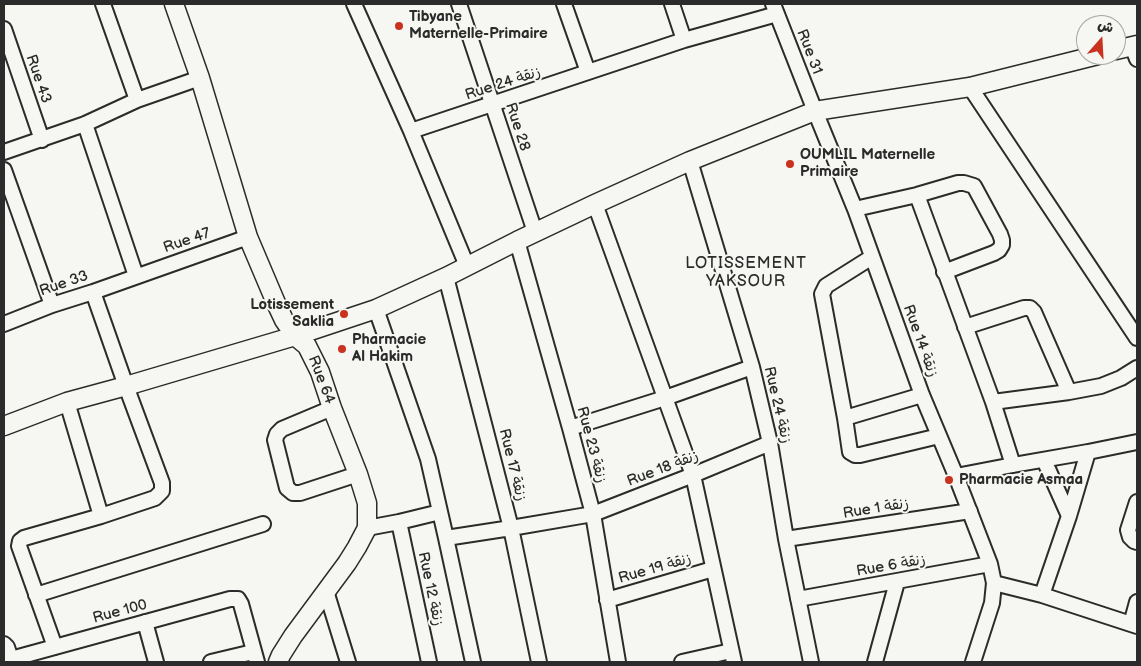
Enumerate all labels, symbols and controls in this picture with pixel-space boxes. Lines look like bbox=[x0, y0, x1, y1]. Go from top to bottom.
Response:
place label: Tibyane Maternelle-Primaire bbox=[409, 8, 548, 43]
north arrow bbox=[1076, 15, 1126, 65]
text: ش bbox=[1096, 16, 1116, 37]
marker: Tibyane Maternelle-Primaire bbox=[393, 20, 405, 32]
street label: Rue 31 bbox=[792, 27, 826, 77]
street label: Rue 43 bbox=[21, 52, 55, 106]
street label: Rue 24 زنقة bbox=[463, 63, 543, 105]
street label: Rue 28 bbox=[501, 101, 533, 153]
place label: OUMLIL Maternelle Primaire bbox=[800, 146, 935, 181]
marker: OUMLIL Maternelle Primaire bbox=[784, 158, 796, 170]
street label: Rue 47 bbox=[161, 225, 213, 257]
district label: LOTISSEMENT YAKSOUR bbox=[684, 254, 808, 292]
street label: Rue 33 bbox=[37, 267, 91, 301]
place label: Lotissement Saklia bbox=[250, 296, 334, 331]
street label: Rue 14 زنقة bbox=[899, 302, 941, 380]
marker: Lotissement Saklia bbox=[338, 308, 350, 320]
place label: Pharmacie Al Hakim bbox=[352, 331, 426, 366]
marker: Pharmacie Al Hakim bbox=[336, 343, 348, 355]
street label: Rue 64 bbox=[304, 353, 338, 407]
street label: Rue 24 زنقة bbox=[759, 365, 795, 445]
street label: Rue 23 زنقة bbox=[572, 405, 610, 485]
street label: Rue 17 زنقة bbox=[494, 427, 530, 503]
street label: Rue 18 زنقة bbox=[625, 447, 701, 491]
place label: Pharmacie Asmaa bbox=[959, 471, 1083, 489]
marker: Pharmacie Asmaa bbox=[943, 474, 955, 486]
street label: Rue 1 زنقة bbox=[842, 495, 910, 523]
street label: Rue 12 زنقة bbox=[413, 550, 447, 628]
street label: Rue 19 زنقة bbox=[616, 550, 694, 588]
street label: Rue 6 زنقة bbox=[855, 551, 927, 581]
street label: Rue 100 bbox=[91, 596, 149, 628]

